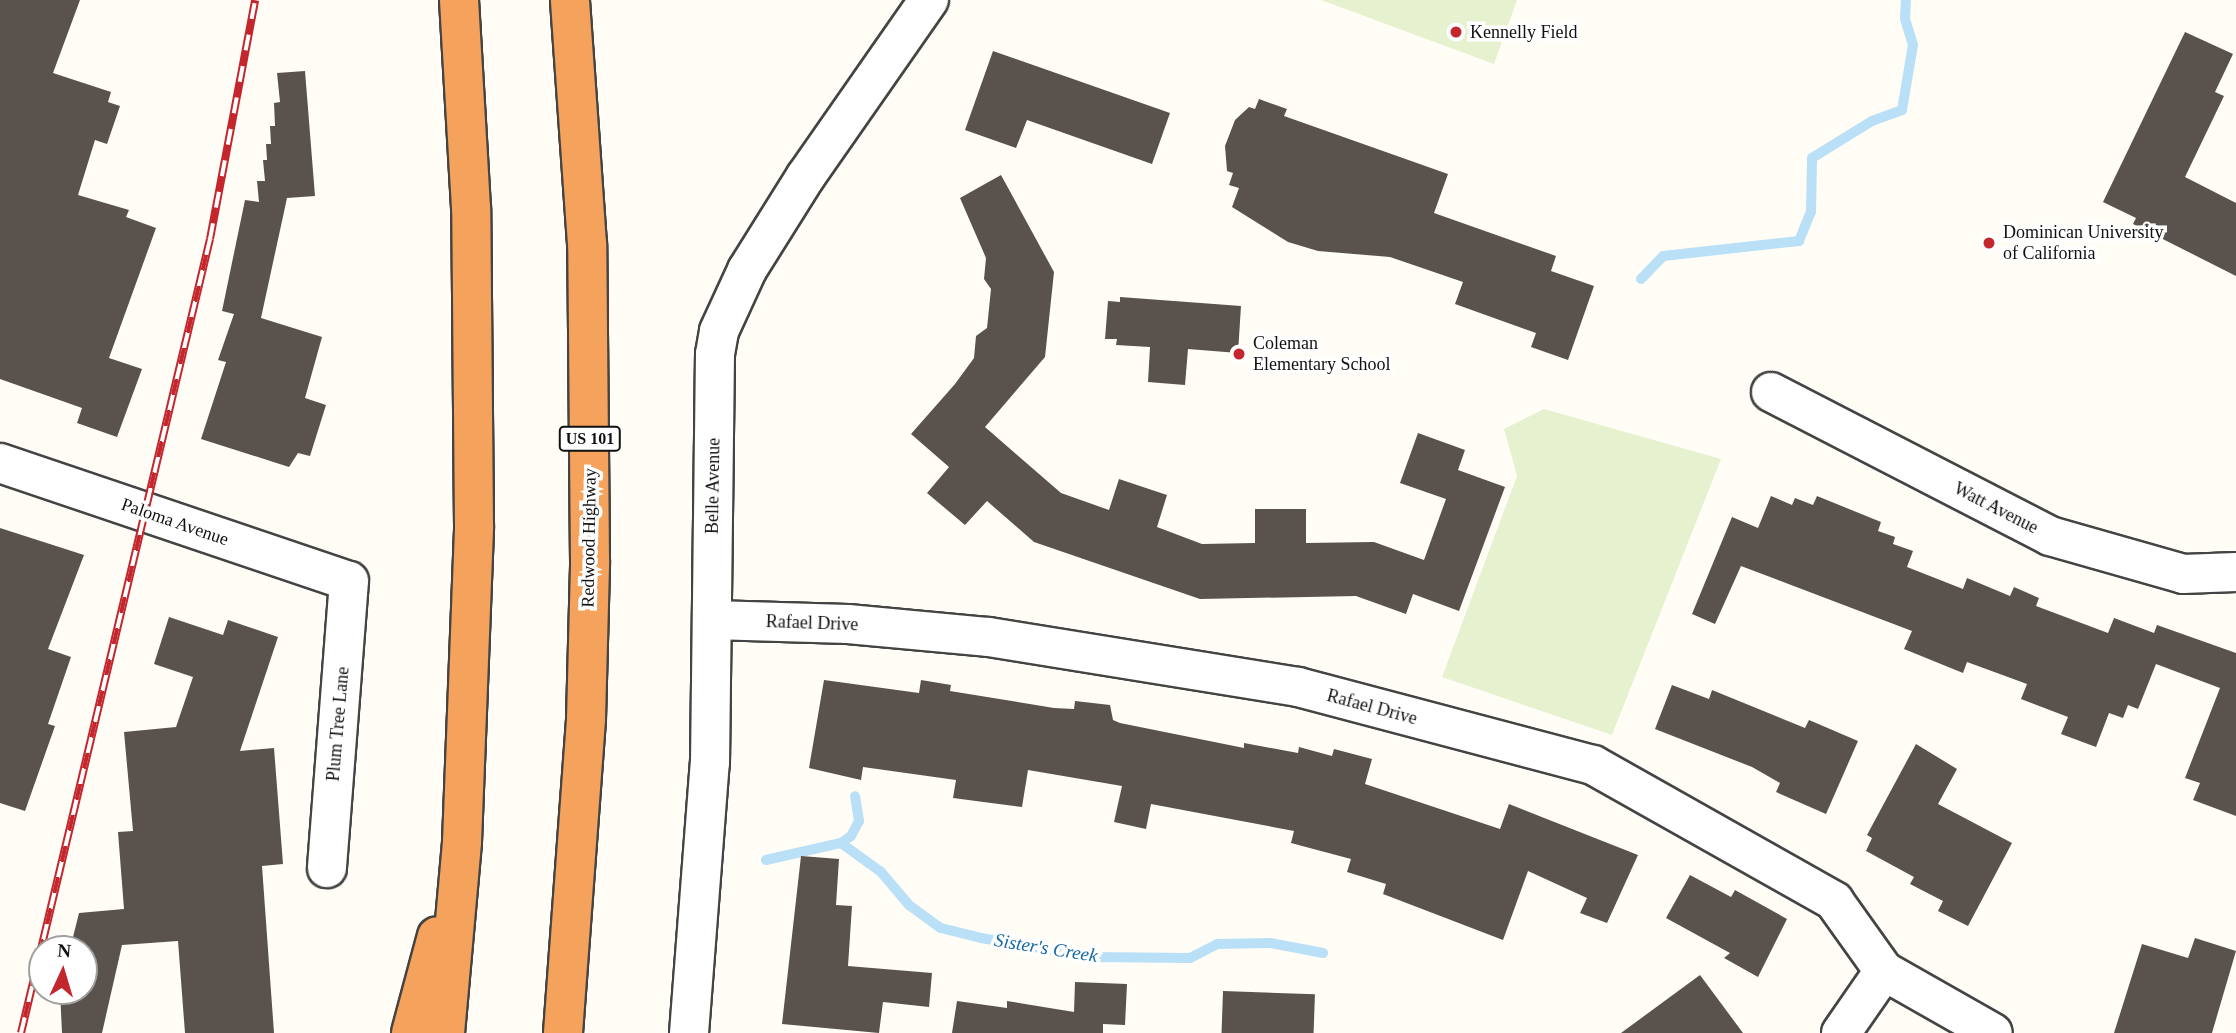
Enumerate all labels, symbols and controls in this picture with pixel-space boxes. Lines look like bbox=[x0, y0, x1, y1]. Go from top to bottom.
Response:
place label: Kennelly Field bbox=[1470, 21, 1577, 43]
marker: Kennelly Field bbox=[1448, 24, 1464, 40]
place label: Dominican University of California bbox=[2003, 222, 2163, 264]
marker: Dominican University of California bbox=[1981, 235, 1997, 251]
place label: Coleman Elementary School bbox=[1253, 333, 1390, 376]
marker: Coleman Elementary School bbox=[1231, 346, 1247, 362]
road number: US 101 bbox=[558, 426, 622, 452]
street label: Belle Avenue bbox=[701, 437, 725, 535]
street label: Redwood Highway bbox=[577, 468, 601, 608]
street label: Watt Avenue bbox=[1950, 477, 2042, 539]
street label: Paloma Avenue bbox=[118, 493, 232, 551]
street label: Rafael Drive bbox=[765, 611, 859, 635]
street label: Plum Tree Lane bbox=[322, 666, 354, 782]
street label: Rafael Drive bbox=[1325, 685, 1419, 729]
water label: Sister's Creek bbox=[993, 929, 1099, 967]
north arrow bbox=[28, 935, 98, 1005]
text: N bbox=[57, 940, 72, 962]

